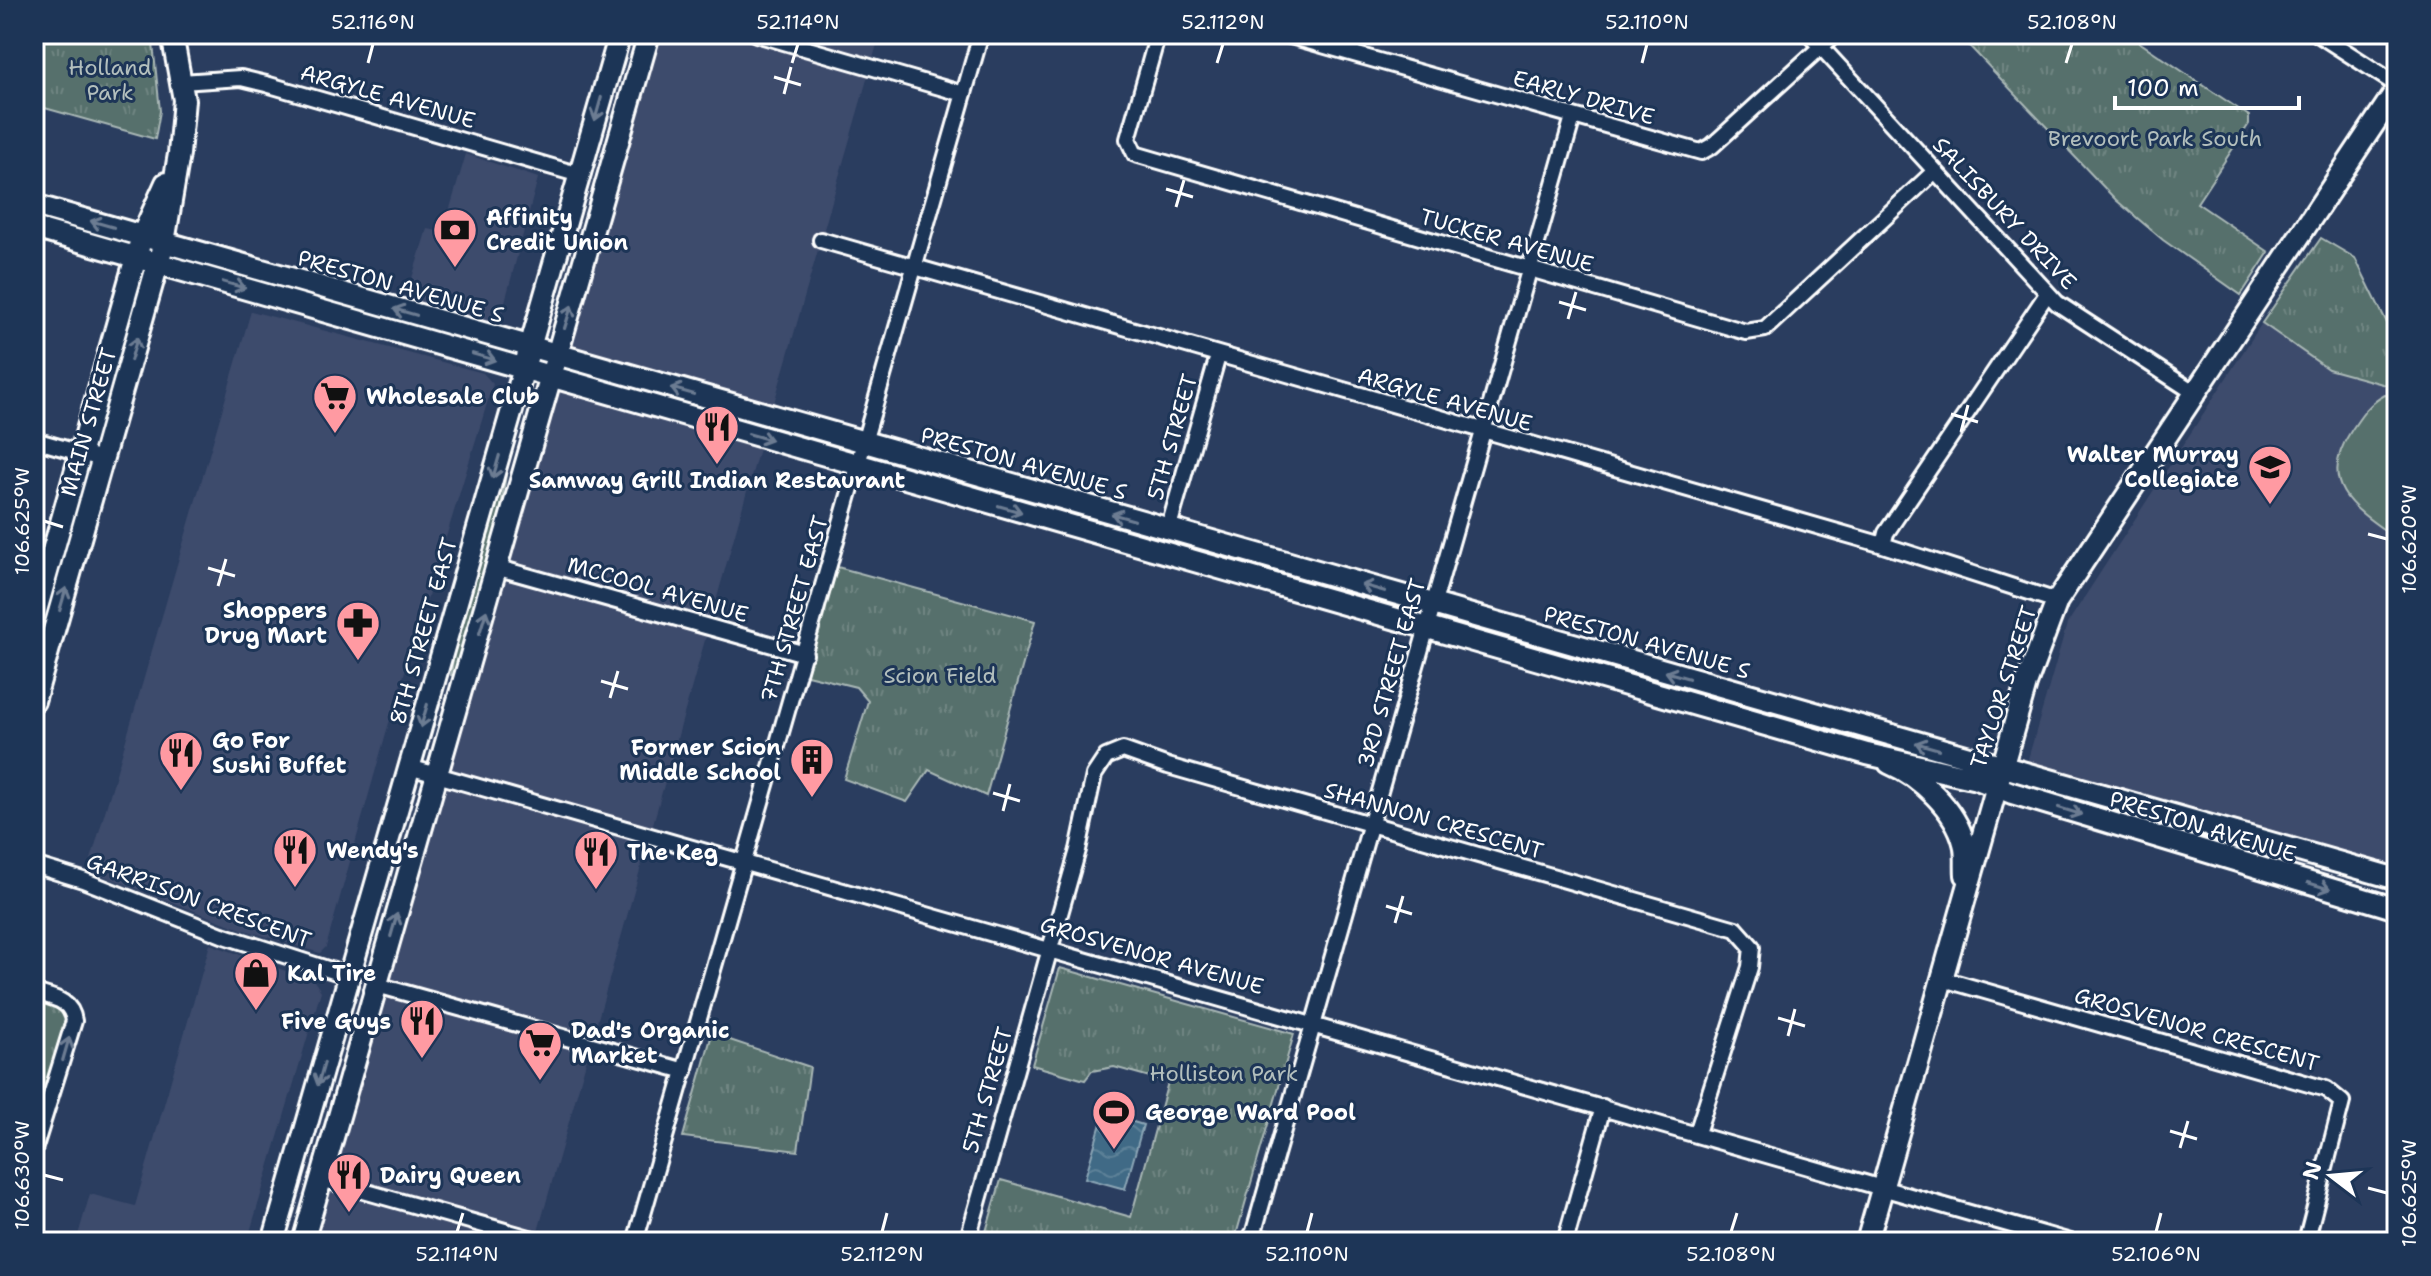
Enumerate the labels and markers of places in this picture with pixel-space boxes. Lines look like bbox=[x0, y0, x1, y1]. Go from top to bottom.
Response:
place label: Affinity Credit Union bbox=[486, 203, 628, 257]
bank icon: Affinity Credit Union bbox=[431, 206, 479, 269]
supermarket icon: Wholesale Club bbox=[311, 372, 359, 435]
place label: Wholesale Club bbox=[366, 382, 540, 411]
restaurant icon: Samway Grill Indian Restaurant bbox=[693, 403, 741, 466]
place label: Walter Murray Collegiate bbox=[2067, 440, 2239, 494]
school or university icon: Walter Murray Collegiate bbox=[2246, 443, 2294, 506]
place label: Samway Grill Indian Restaurant bbox=[529, 466, 906, 495]
place label: Shoppers Drug Mart bbox=[204, 596, 327, 650]
pharmacy icon: Shoppers Drug Mart bbox=[334, 599, 382, 662]
place label: Go For Sushi Buffet bbox=[212, 726, 347, 780]
restaurant icon: Go For Sushi Buffet bbox=[157, 729, 205, 792]
place label: Former Scion Middle School bbox=[619, 733, 781, 787]
building icon: Former Scion Middle School bbox=[788, 736, 836, 799]
restaurant icon: Wendy's bbox=[271, 826, 319, 889]
restaurant icon: The Keg bbox=[572, 828, 620, 891]
place label: Wendy's bbox=[326, 836, 419, 865]
place label: The Keg bbox=[627, 838, 718, 867]
shop icon: Kal Tire bbox=[232, 949, 280, 1012]
place label: Kal Tire bbox=[287, 959, 376, 988]
restaurant icon: Five Guys bbox=[398, 997, 446, 1060]
place label: Five Guys bbox=[281, 1007, 391, 1036]
place label: Dad's Organic Market bbox=[571, 1016, 730, 1070]
supermarket icon: Dad's Organic Market bbox=[516, 1019, 564, 1082]
sports icon: George Ward Pool bbox=[1090, 1088, 1138, 1151]
place label: George Ward Pool bbox=[1145, 1098, 1356, 1127]
restaurant icon: Dairy Queen bbox=[325, 1151, 373, 1214]
place label: Dairy Queen bbox=[380, 1161, 521, 1190]

